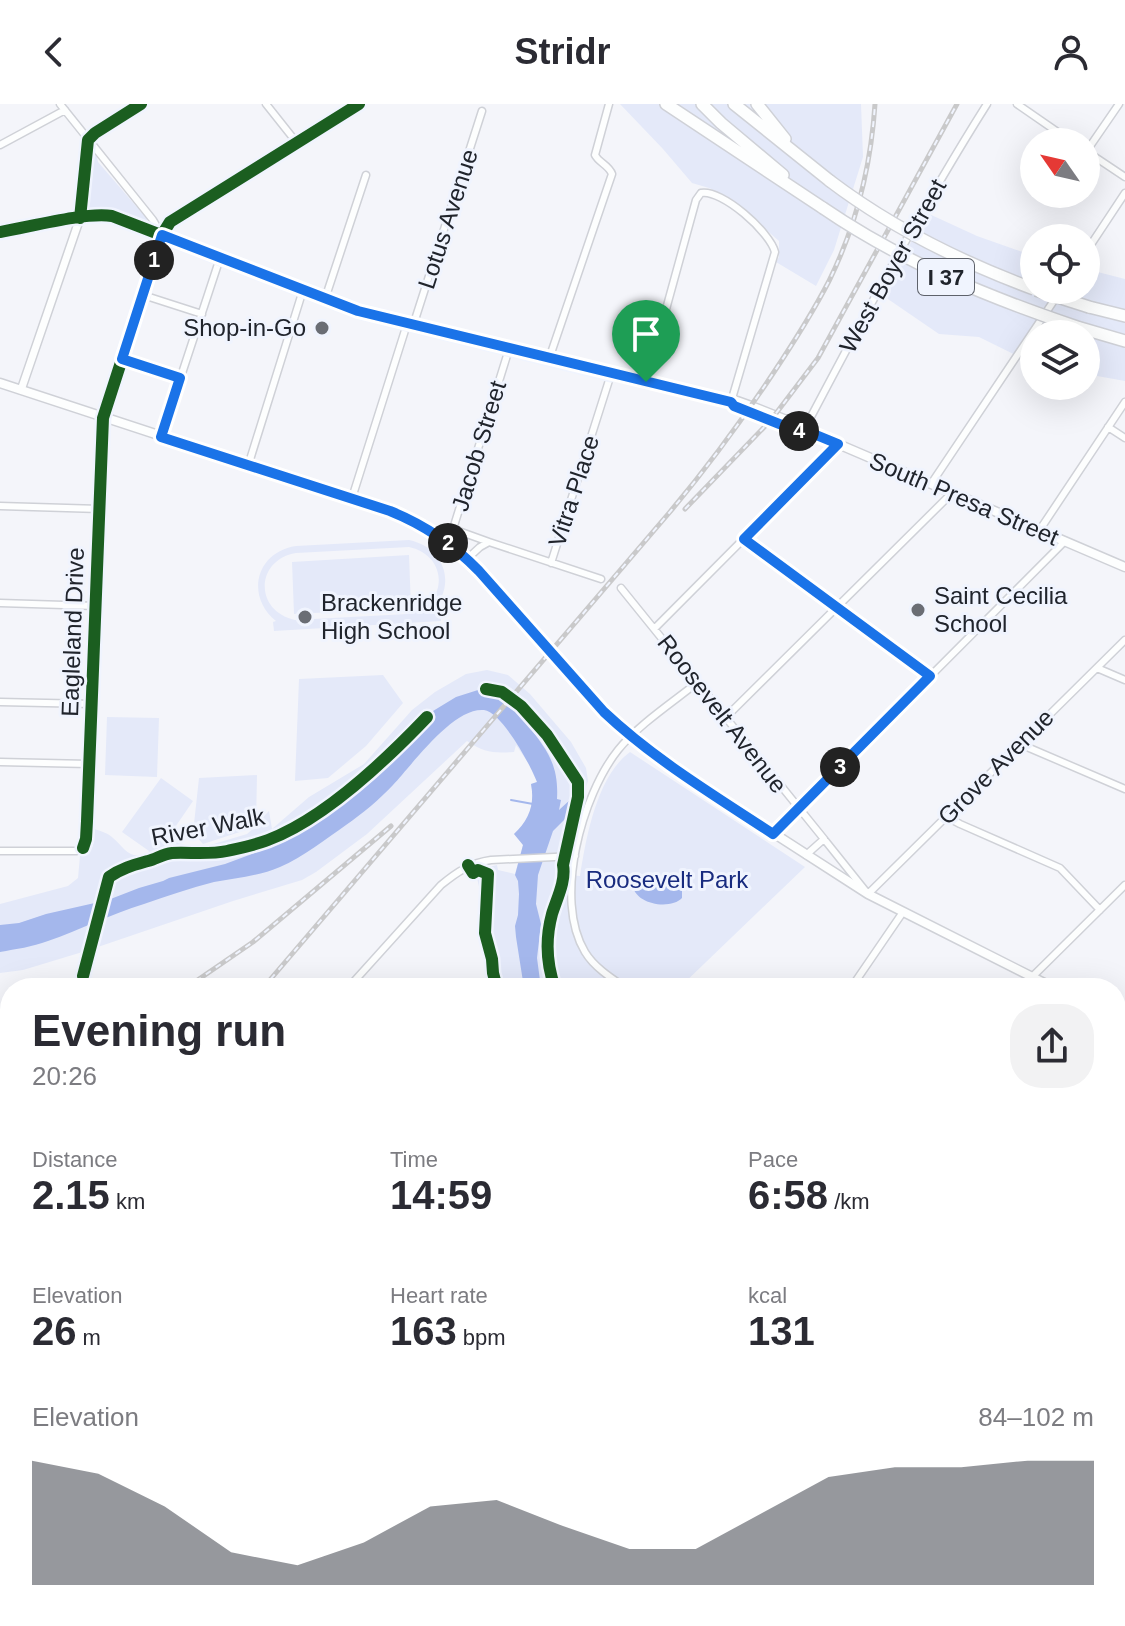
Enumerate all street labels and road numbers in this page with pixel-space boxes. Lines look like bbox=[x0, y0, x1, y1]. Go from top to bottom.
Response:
street label: Lotus Avenue bbox=[412, 146, 483, 292]
street label: West Boyer Street bbox=[834, 174, 952, 357]
road number: I 37 bbox=[918, 259, 974, 295]
street label: Jacob Street bbox=[446, 377, 511, 514]
street label: Vitra Place bbox=[543, 432, 604, 550]
street label: South Presa Street bbox=[866, 446, 1063, 551]
street label: Eagleland Drive bbox=[56, 547, 89, 717]
street label: Roosevelt Avenue bbox=[652, 629, 792, 798]
street label: Grove Avenue bbox=[932, 703, 1059, 830]
street label: River Walk bbox=[149, 802, 268, 851]

